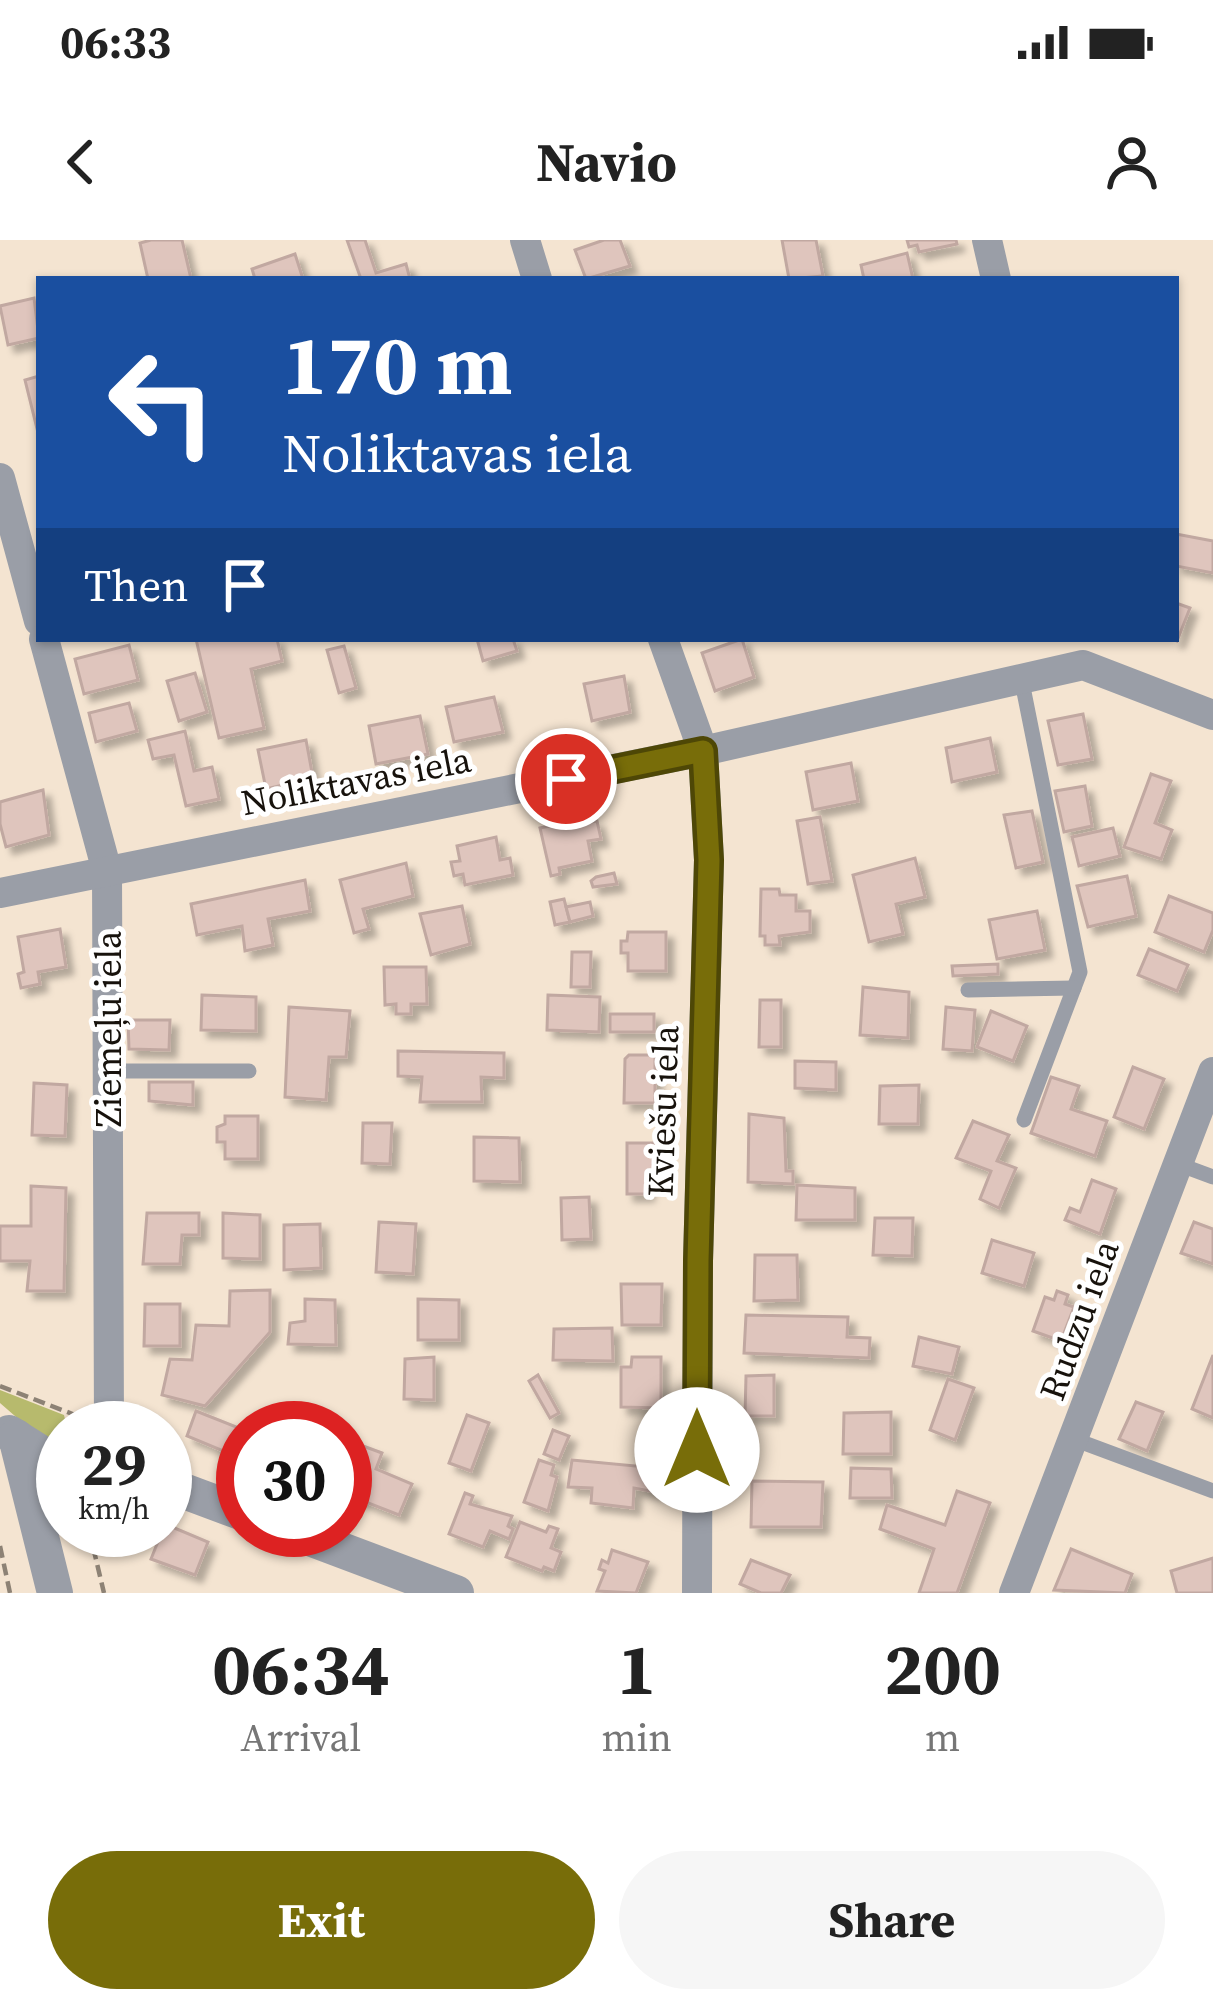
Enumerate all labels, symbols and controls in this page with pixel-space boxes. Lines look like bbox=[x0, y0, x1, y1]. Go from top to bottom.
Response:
text: 06:33 bbox=[60, 11, 171, 73]
text: Navio bbox=[536, 125, 677, 199]
icon: back bbox=[48, 129, 114, 195]
icon: person bbox=[1099, 129, 1165, 195]
text: 170 m bbox=[282, 307, 513, 422]
icon: left bbox=[84, 324, 240, 480]
text: Noliktavas iela bbox=[282, 416, 632, 490]
icon: arrive bbox=[212, 552, 278, 618]
text: Then bbox=[84, 554, 188, 616]
pin bbox=[515, 728, 617, 830]
street label: Noliktavas iela bbox=[237, 735, 476, 827]
icon: arrive bbox=[533, 746, 599, 812]
street label: Ziemeļu iela bbox=[84, 930, 133, 1127]
street label: Kviešu iela bbox=[636, 1024, 691, 1198]
street label: Rudzu iela bbox=[1027, 1232, 1131, 1407]
position arrow bbox=[634, 1387, 760, 1513]
speed limit sign: 30 bbox=[216, 1401, 372, 1557]
text: 29 bbox=[81, 1423, 147, 1505]
text: km/h bbox=[78, 1488, 150, 1529]
text: 06:34 bbox=[212, 1619, 390, 1718]
text: 1 bbox=[617, 1619, 656, 1718]
text: 200 bbox=[884, 1619, 1001, 1718]
text: Arrival bbox=[241, 1711, 361, 1764]
text: min bbox=[602, 1711, 672, 1764]
text: m bbox=[925, 1711, 960, 1764]
button: Exit bbox=[48, 1851, 595, 1989]
button: Share bbox=[619, 1851, 1165, 1989]

